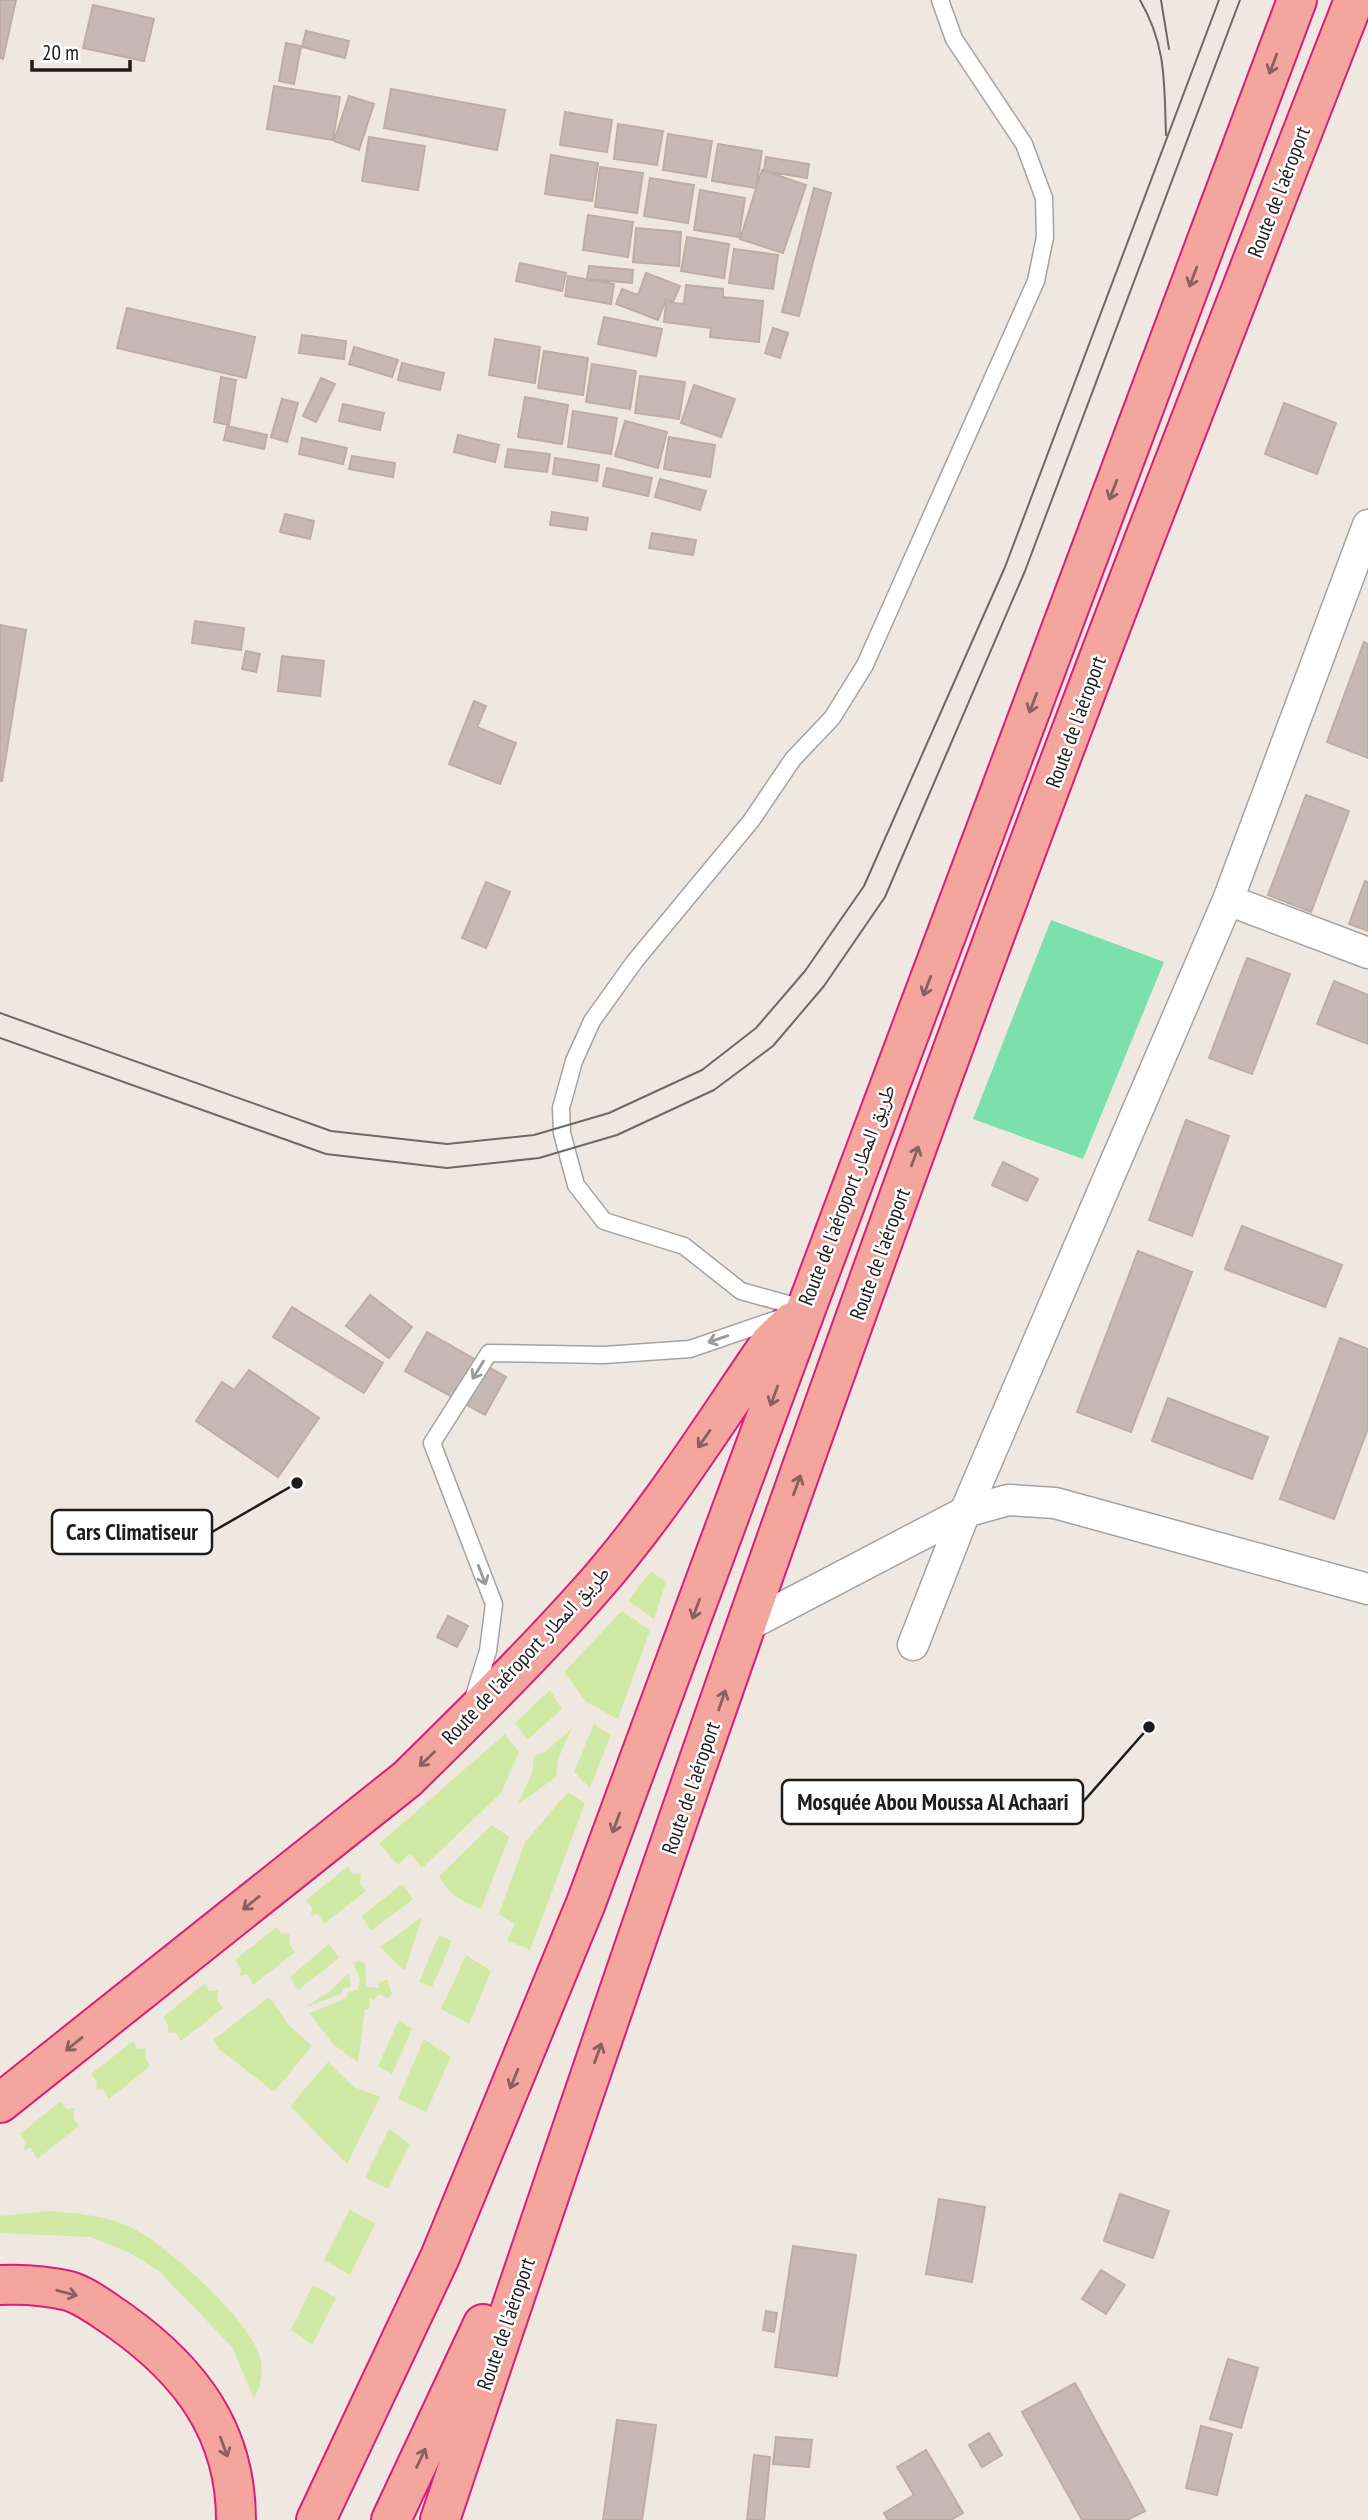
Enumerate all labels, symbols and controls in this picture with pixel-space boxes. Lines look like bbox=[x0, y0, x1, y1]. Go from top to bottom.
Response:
scale bar bbox=[32, 28, 130, 72]
text: 20 m bbox=[42, 39, 79, 66]
one-way arrow bbox=[1266, 52, 1278, 74]
street label: Route de l'aéroport bbox=[1241, 122, 1316, 261]
one-way arrow bbox=[1186, 265, 1198, 287]
one-way arrow bbox=[1106, 478, 1118, 500]
street label: Route de l'aéroport bbox=[1039, 652, 1112, 791]
one-way arrow bbox=[1026, 691, 1039, 713]
one-way arrow bbox=[920, 974, 932, 996]
street label: Route de l'aéroport طريق المطار bbox=[793, 1081, 901, 1309]
one-way arrow bbox=[910, 1145, 922, 1167]
street label: Route de l'aéroport bbox=[845, 1185, 915, 1323]
one-way arrow bbox=[708, 1334, 730, 1346]
one-way arrow bbox=[470, 1360, 485, 1379]
one-way arrow bbox=[767, 1384, 779, 1406]
one-way arrow bbox=[697, 1429, 711, 1448]
one-way arrow bbox=[792, 1475, 804, 1497]
callout: Cars Climatiseur bbox=[52, 1510, 212, 1554]
text: Cars Climatiseur bbox=[66, 1517, 198, 1546]
street label: Route de l'aéroport طريق المطار bbox=[436, 1560, 616, 1750]
one-way arrow bbox=[477, 1564, 489, 1585]
one-way arrow bbox=[688, 1598, 701, 1620]
one-way arrow bbox=[717, 1689, 729, 1711]
street label: Route de l'aéroport bbox=[655, 1718, 726, 1858]
one-way arrow bbox=[419, 1750, 436, 1767]
callout: Mosquée Abou Moussa Al Achaari bbox=[782, 1780, 1083, 1824]
text: Mosquée Abou Moussa Al Achaari bbox=[797, 1787, 1069, 1816]
one-way arrow bbox=[609, 1811, 622, 1833]
one-way arrow bbox=[243, 1895, 261, 1910]
one-way arrow bbox=[65, 2037, 83, 2052]
one-way arrow bbox=[592, 2043, 605, 2065]
one-way arrow bbox=[506, 2068, 519, 2090]
street label: Route de l'aéroport bbox=[470, 2254, 541, 2394]
one-way arrow bbox=[56, 2287, 78, 2300]
one-way arrow bbox=[219, 2436, 231, 2458]
one-way arrow bbox=[414, 2448, 428, 2469]

